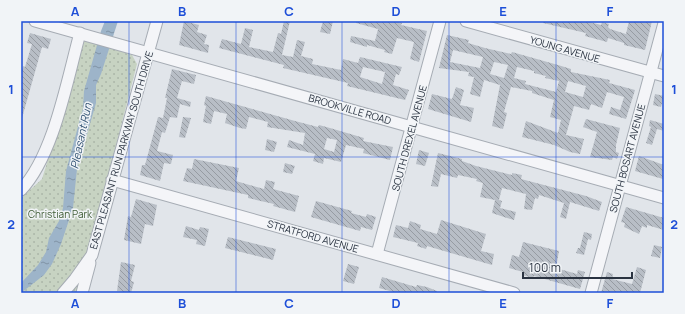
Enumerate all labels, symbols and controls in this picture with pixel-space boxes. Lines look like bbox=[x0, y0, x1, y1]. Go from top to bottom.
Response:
text: A bbox=[71, 2, 80, 20]
text: B bbox=[178, 2, 186, 20]
text: C bbox=[284, 2, 294, 20]
text: D bbox=[391, 2, 401, 20]
text: E bbox=[499, 2, 507, 20]
text: F bbox=[607, 2, 614, 20]
street label: YOUNG AVENUE bbox=[528, 32, 602, 66]
street label: EAST PLEASANT RUN PARKWAY SOUTH DRIVE bbox=[86, 49, 156, 251]
text: 1 bbox=[8, 80, 14, 98]
text: 1 bbox=[671, 80, 677, 98]
street label: SOUTH DREXEL AVENUE bbox=[388, 83, 430, 193]
street label: BROOKVILLE ROAD bbox=[307, 90, 393, 128]
water label: Pleasant Run bbox=[66, 101, 95, 170]
street label: SOUTH BOSART AVENUE bbox=[606, 102, 648, 214]
park label: Christian Park bbox=[28, 207, 93, 221]
text: 2 bbox=[7, 215, 15, 233]
text: 2 bbox=[670, 215, 678, 233]
street label: STRATFORD AVENUE bbox=[266, 216, 361, 256]
scale bar bbox=[523, 254, 632, 280]
text: 100 m bbox=[529, 259, 561, 276]
text: A bbox=[71, 294, 80, 312]
text: B bbox=[178, 294, 186, 312]
text: C bbox=[284, 294, 294, 312]
text: D bbox=[391, 294, 401, 312]
text: E bbox=[499, 294, 507, 312]
text: F bbox=[607, 294, 614, 312]

